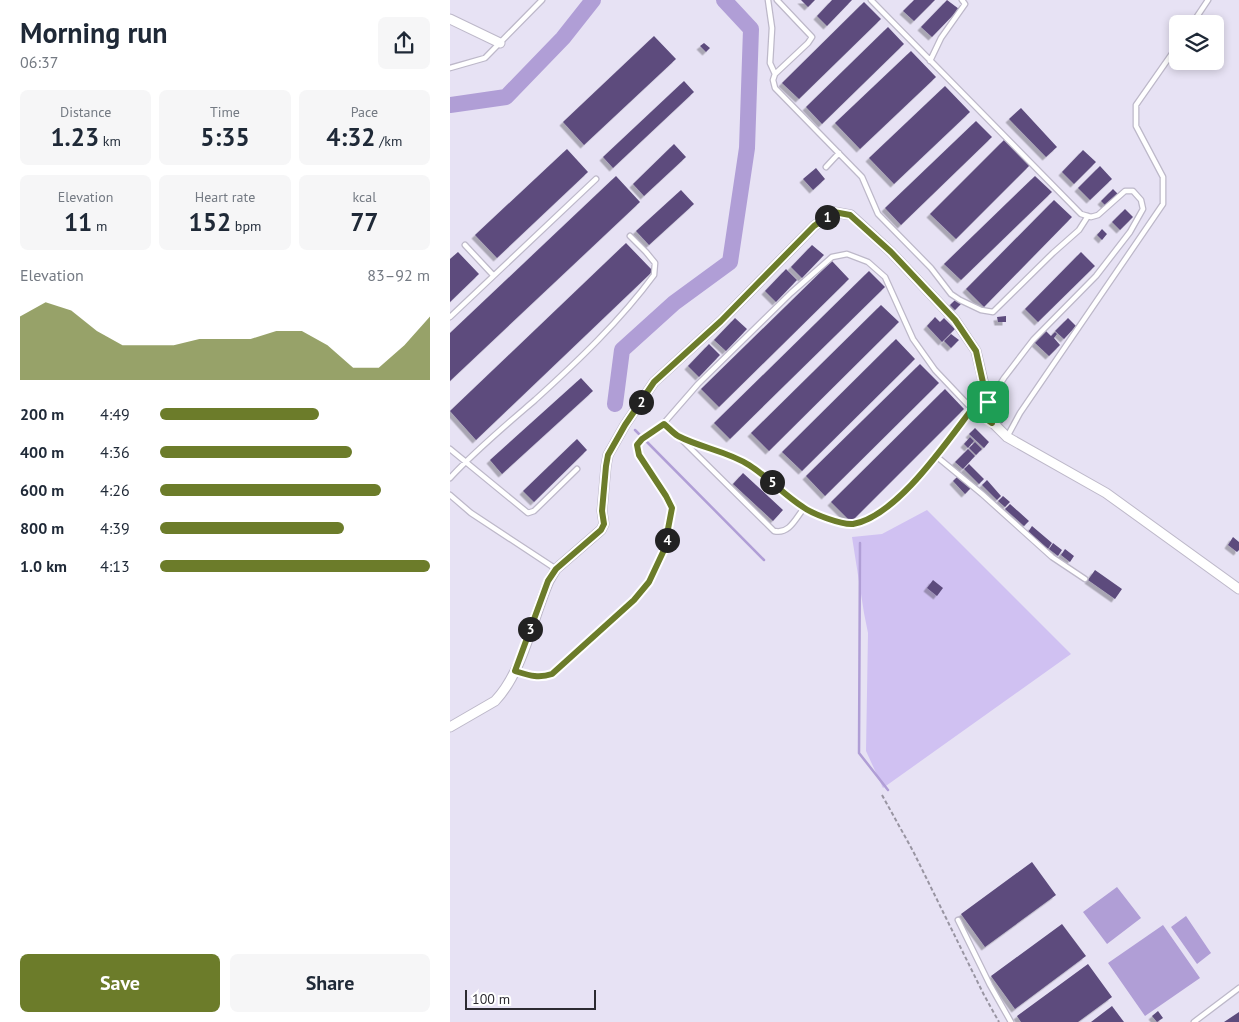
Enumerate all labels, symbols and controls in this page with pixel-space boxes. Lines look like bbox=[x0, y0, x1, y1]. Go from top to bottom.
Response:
text: Morning run bbox=[20, 14, 168, 51]
map controls bbox=[1169, 15, 1224, 70]
button: layers bbox=[1169, 15, 1224, 70]
button: share bbox=[378, 17, 430, 69]
text: 06:37 bbox=[20, 52, 58, 72]
text: Distance bbox=[60, 103, 111, 121]
text: Time bbox=[210, 103, 240, 121]
text: Pace bbox=[351, 103, 378, 121]
text: 1.23 bbox=[50, 121, 99, 153]
text: 5:35 bbox=[200, 121, 250, 153]
text: 4:32 bbox=[326, 121, 376, 153]
text: km bbox=[99, 132, 121, 150]
text: /km bbox=[376, 132, 402, 150]
text: Elevation bbox=[58, 188, 114, 206]
text: Heart rate bbox=[195, 188, 255, 206]
text: kcal bbox=[352, 188, 376, 206]
pin: 1 bbox=[814, 204, 840, 230]
text: 11 bbox=[64, 206, 92, 238]
text: 152 bbox=[189, 206, 231, 238]
text: 77 bbox=[350, 206, 379, 238]
text: 1 bbox=[824, 208, 831, 226]
text: m bbox=[92, 217, 107, 235]
text: bpm bbox=[231, 217, 261, 235]
text: Elevation bbox=[20, 265, 84, 285]
text: 83–92 m bbox=[367, 265, 430, 285]
pin bbox=[967, 381, 1009, 423]
icon: arrive bbox=[974, 388, 1002, 416]
pin: 2 bbox=[628, 390, 654, 414]
text: 2 bbox=[638, 393, 645, 411]
text: 200 m bbox=[20, 404, 64, 424]
text: 4:49 bbox=[100, 404, 130, 424]
text: 400 m bbox=[20, 442, 64, 462]
text: 4:36 bbox=[100, 442, 130, 462]
pin: 5 bbox=[760, 470, 784, 494]
text: 5 bbox=[769, 473, 776, 491]
text: 600 m bbox=[20, 480, 64, 500]
text: 4:26 bbox=[100, 480, 130, 500]
text: 800 m bbox=[20, 518, 64, 538]
text: 4:39 bbox=[100, 518, 130, 538]
pin: 4 bbox=[654, 528, 680, 552]
text: 4 bbox=[664, 531, 671, 549]
text: 1.0 km bbox=[20, 556, 67, 576]
text: 4:13 bbox=[100, 556, 130, 576]
pin: 3 bbox=[518, 616, 542, 642]
text: 3 bbox=[527, 620, 534, 638]
button: Save bbox=[20, 954, 220, 1012]
button: Share bbox=[230, 954, 430, 1012]
scale bar bbox=[465, 987, 596, 1010]
text: 100 m bbox=[472, 990, 510, 1008]

